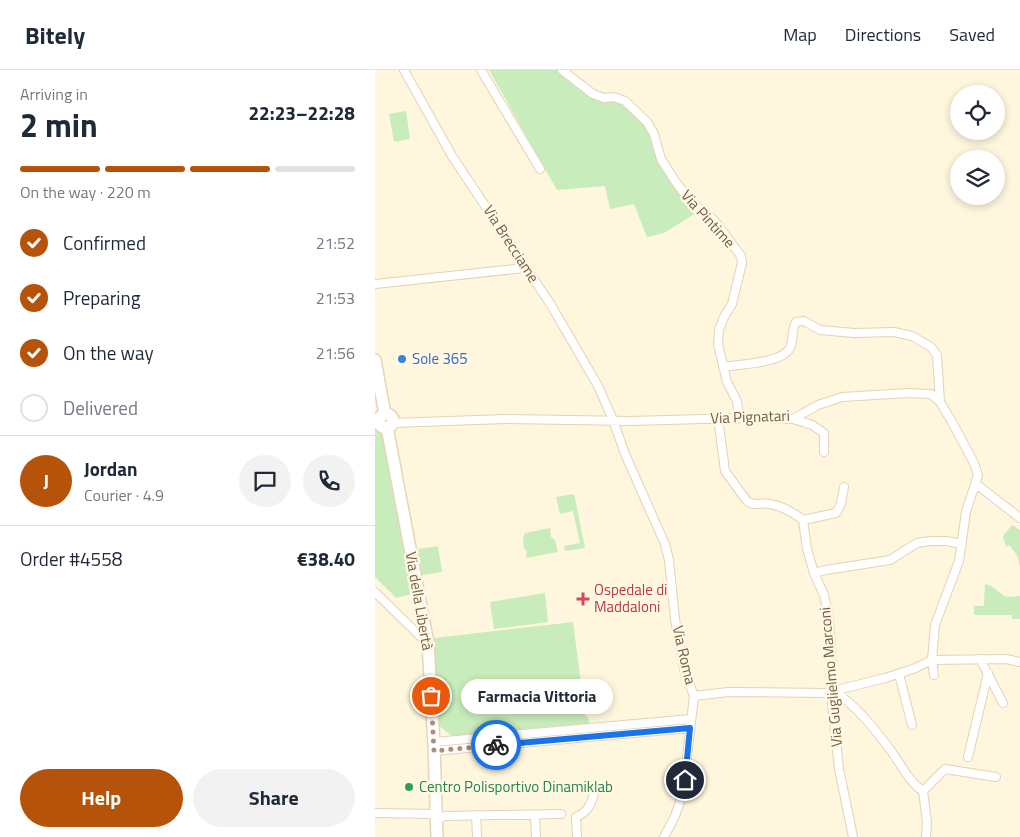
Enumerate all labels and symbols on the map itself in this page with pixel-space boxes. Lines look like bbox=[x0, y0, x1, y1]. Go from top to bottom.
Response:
street label: Via Pintime bbox=[676, 184, 741, 253]
street label: Via Brecciame bbox=[478, 200, 545, 287]
place label: Sole 365 bbox=[412, 347, 468, 370]
marker: Sole 365 bbox=[396, 353, 408, 365]
street label: Via Pignatari bbox=[710, 404, 790, 429]
street label: Via della Libertà bbox=[399, 550, 440, 653]
place label: Ospedale di Maddaloni bbox=[594, 578, 667, 618]
marker: Ospedale di Maddaloni bbox=[576, 592, 590, 606]
street label: Via Guglielmo Marconi bbox=[813, 606, 848, 748]
street label: Via Roma bbox=[667, 623, 703, 687]
pin bbox=[410, 675, 452, 717]
callout: Farmacia Vittoria bbox=[461, 678, 613, 714]
courier bbox=[471, 720, 521, 770]
pin bbox=[664, 759, 706, 801]
place label: Centro Polisportivo Dinamiklab bbox=[419, 775, 613, 798]
marker: Centro Polisportivo Dinamiklab bbox=[403, 781, 415, 793]

